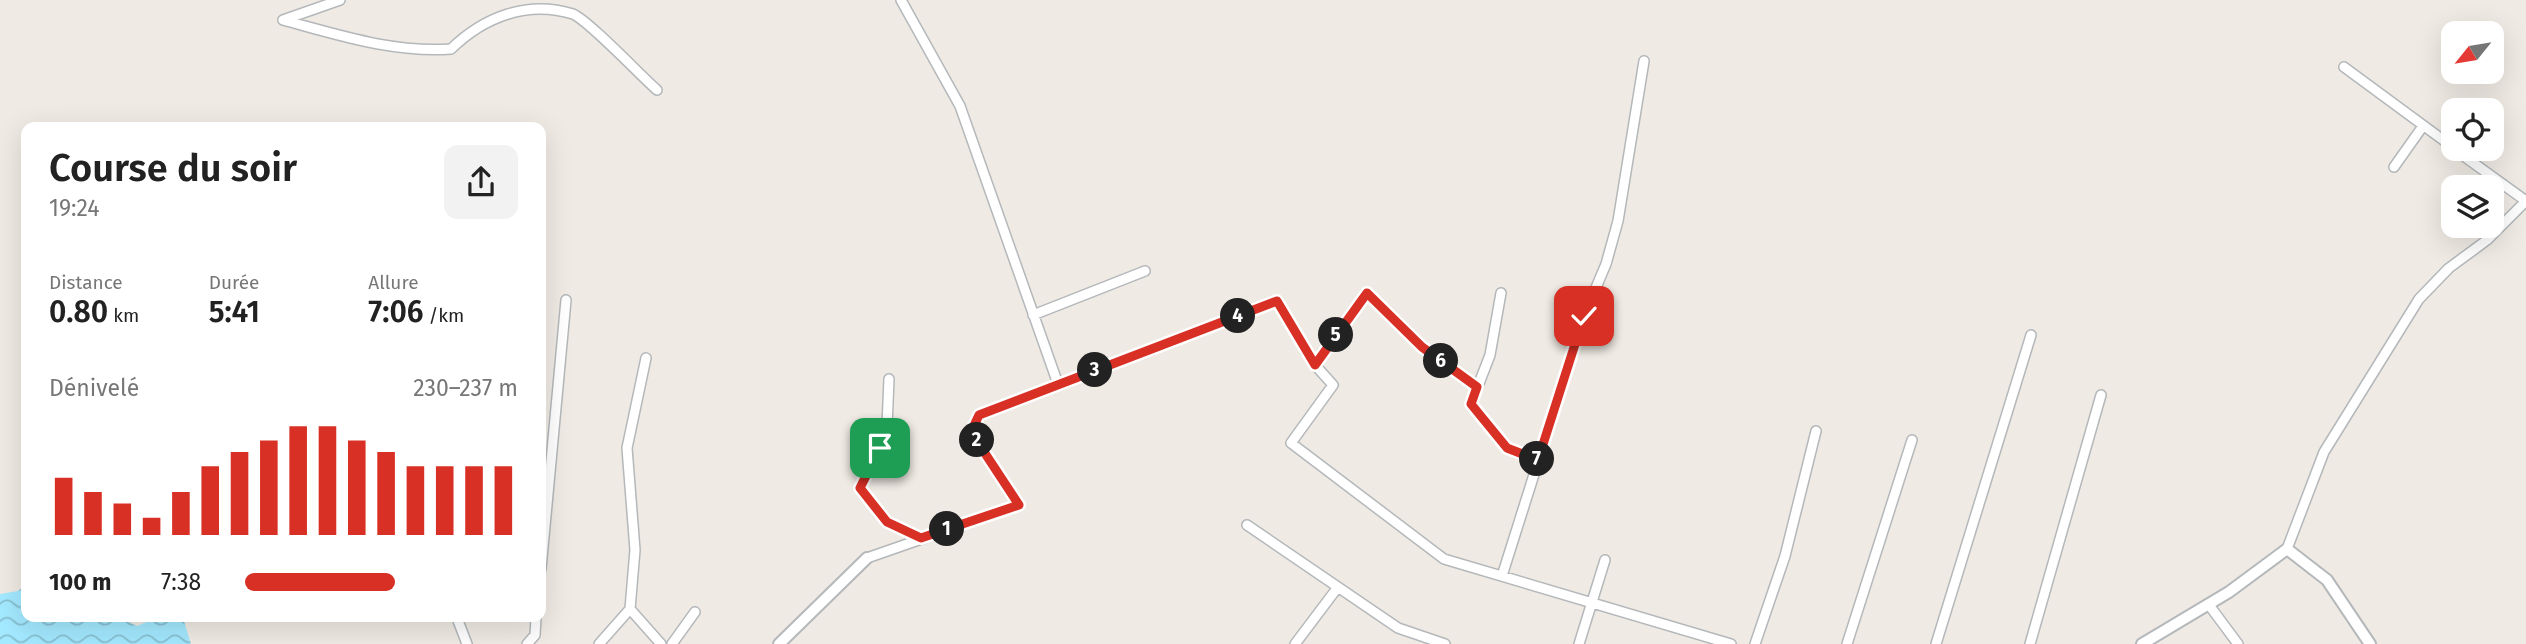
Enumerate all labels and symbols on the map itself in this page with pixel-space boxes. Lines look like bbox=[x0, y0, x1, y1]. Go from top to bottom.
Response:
north arrow bbox=[2441, 21, 2504, 84]
pin bbox=[1554, 286, 1614, 346]
pin: 4 bbox=[1220, 298, 1256, 334]
pin: 5 bbox=[1318, 318, 1354, 352]
pin: 6 bbox=[1424, 344, 1458, 378]
pin: 3 bbox=[1078, 352, 1112, 388]
pin bbox=[850, 418, 910, 478]
pin: 2 bbox=[960, 422, 995, 458]
pin: 7 bbox=[1520, 442, 1554, 476]
pin: 1 bbox=[930, 512, 964, 546]

